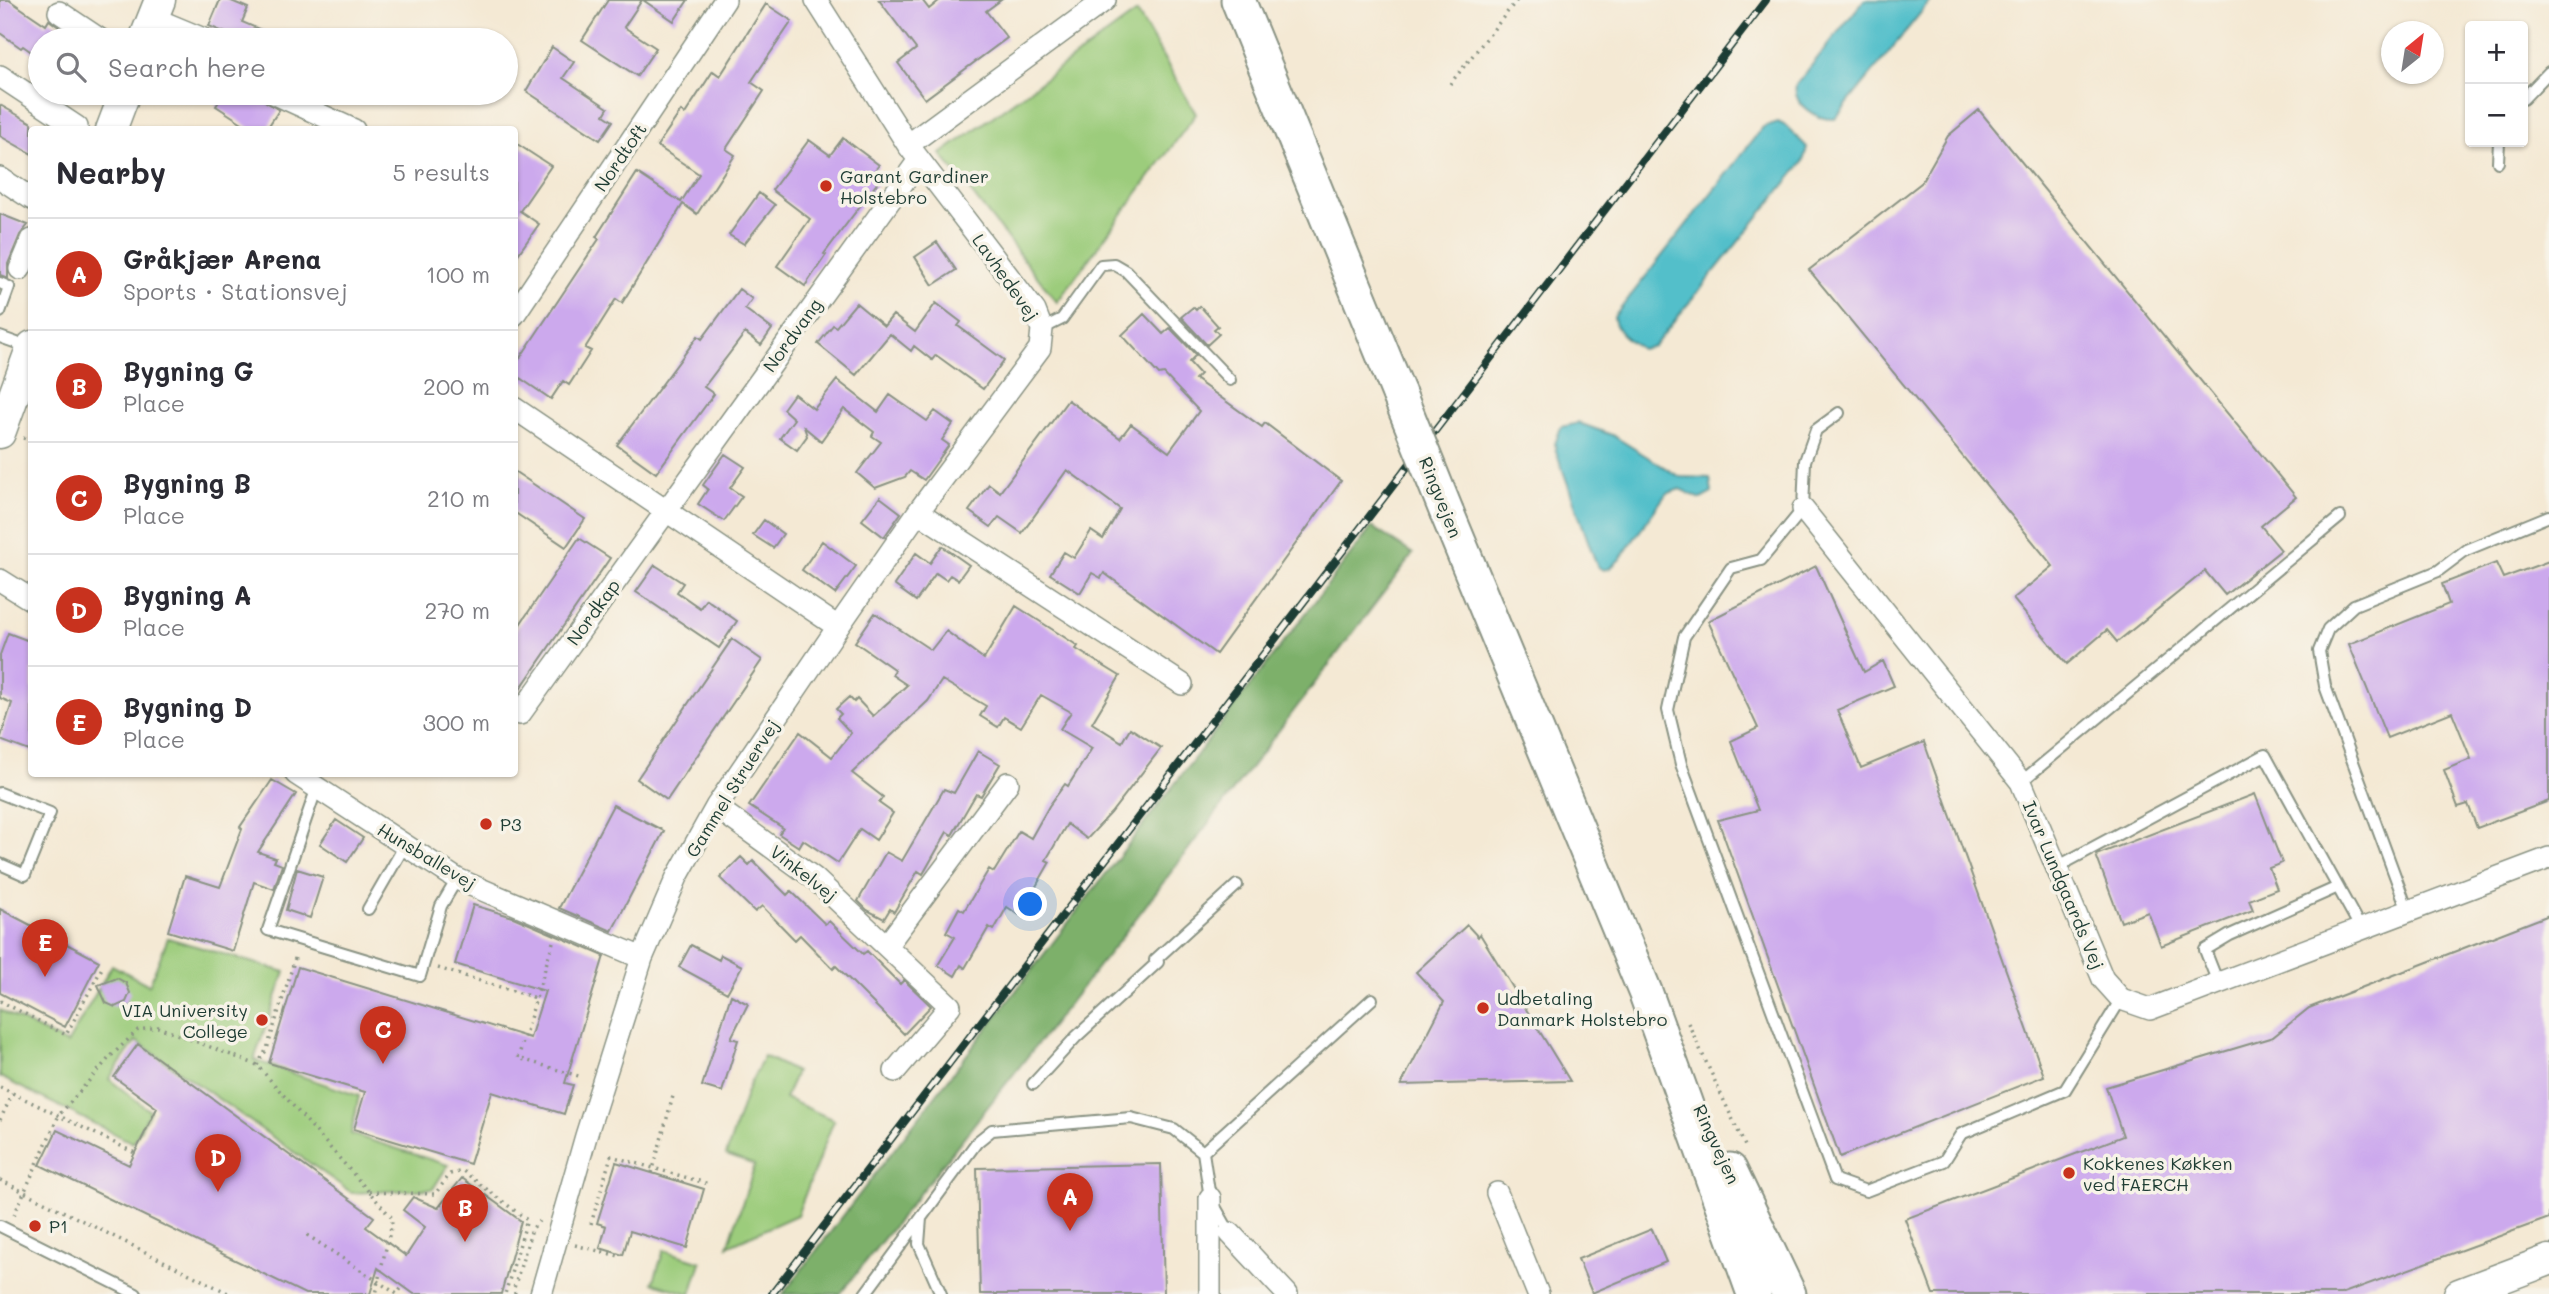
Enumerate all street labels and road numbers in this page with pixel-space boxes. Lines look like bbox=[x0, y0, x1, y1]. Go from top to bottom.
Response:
street label: Nordtoft bbox=[588, 118, 652, 196]
street label: Lavhedevej bbox=[967, 229, 1045, 325]
street label: Nordvang bbox=[757, 293, 827, 377]
street label: Ringvejen bbox=[1414, 453, 1468, 541]
street label: Nordkap bbox=[561, 574, 625, 650]
street label: Gammel Struervej bbox=[680, 714, 784, 862]
street label: Ivar Lundgaards Vej bbox=[2018, 797, 2110, 973]
street label: Hunsballevej bbox=[373, 817, 481, 895]
street label: Vinkelvej bbox=[765, 839, 843, 907]
street label: Ringvejen bbox=[1688, 1100, 1746, 1188]

